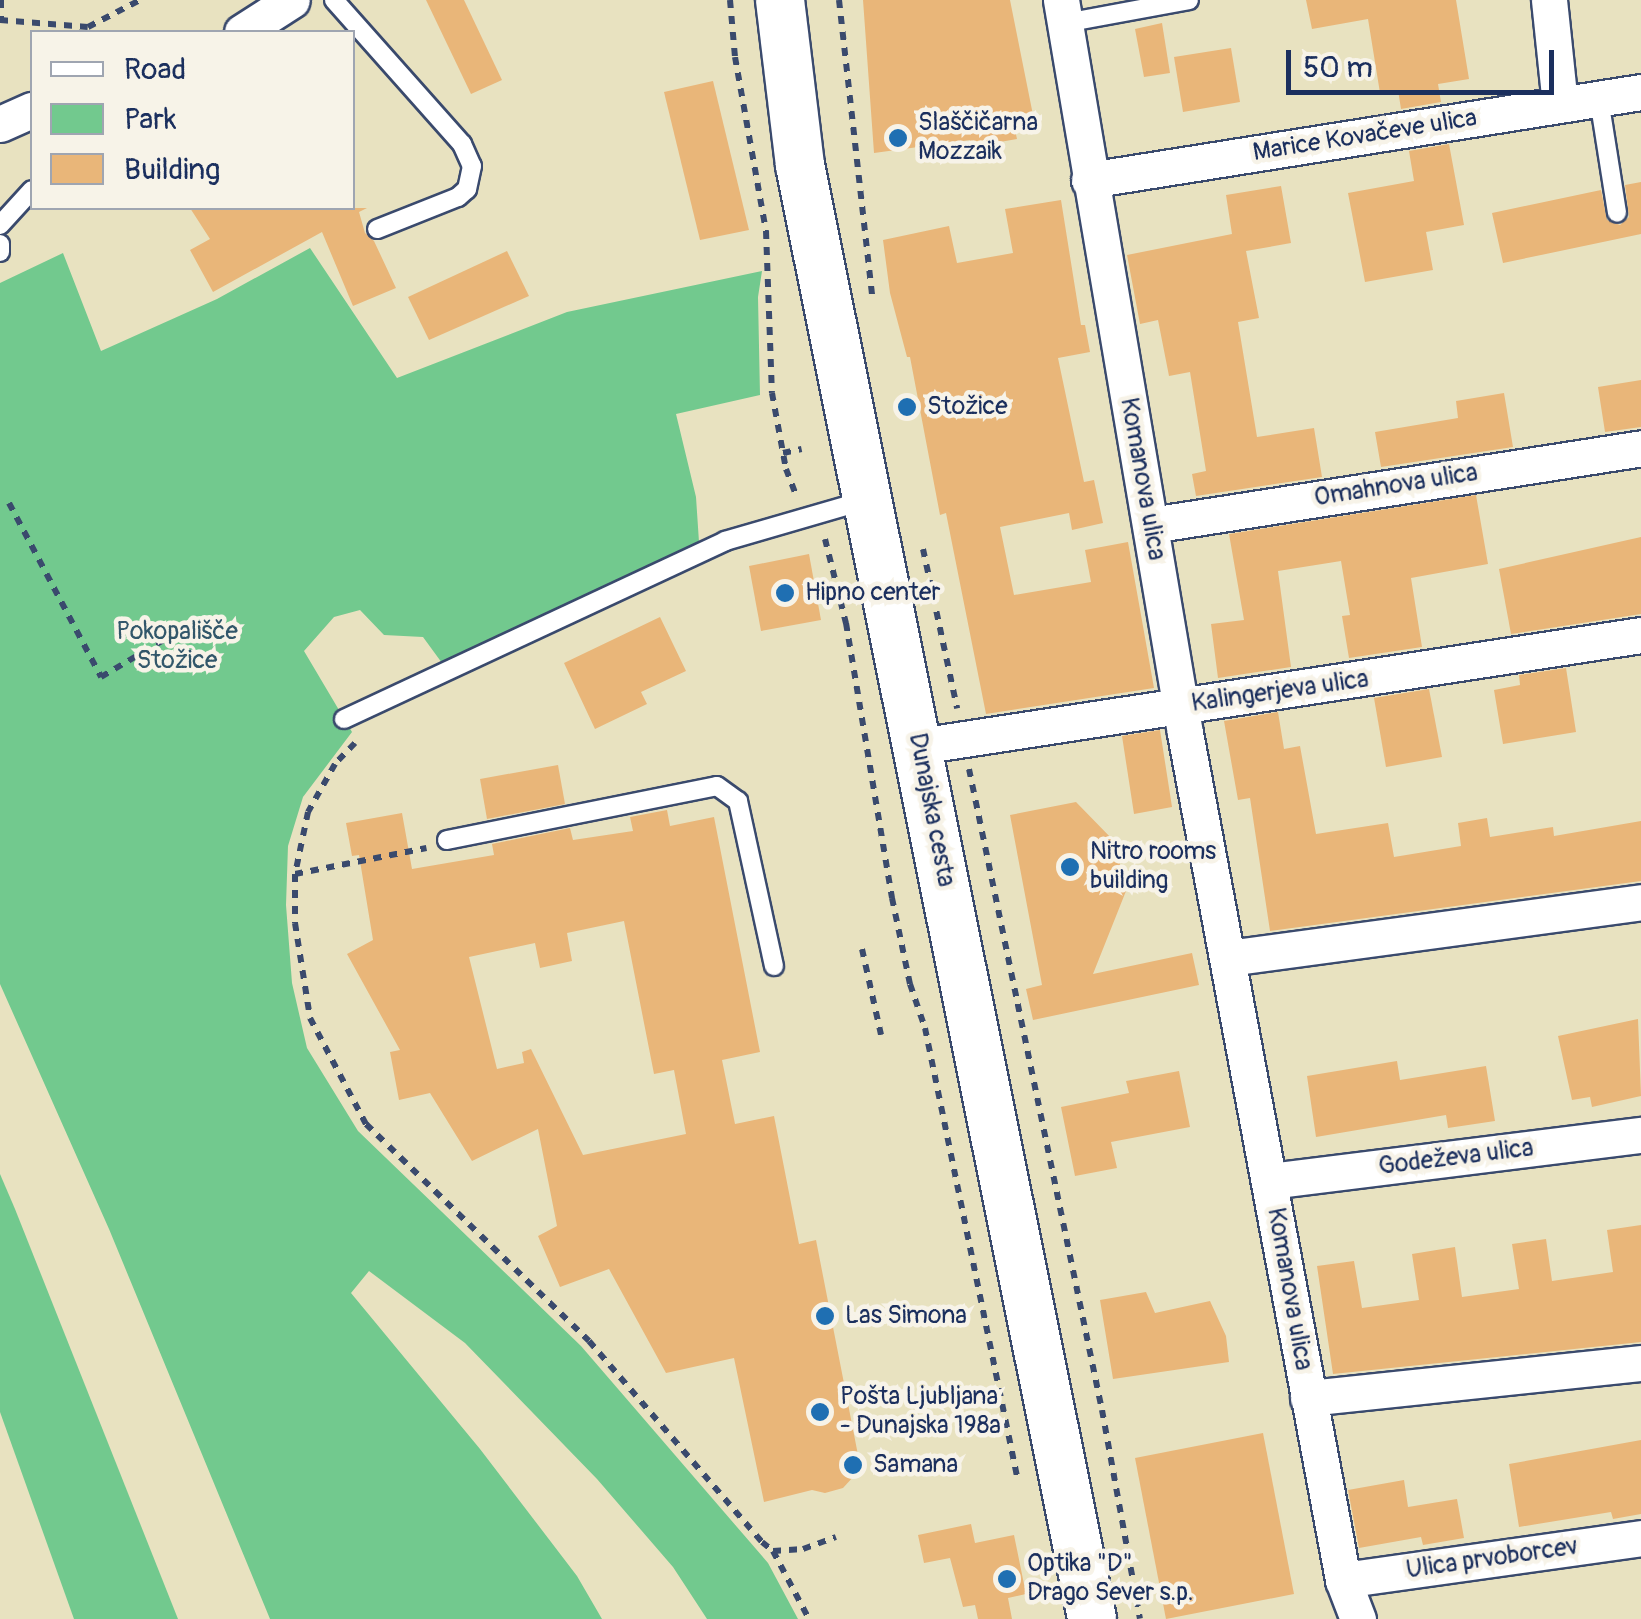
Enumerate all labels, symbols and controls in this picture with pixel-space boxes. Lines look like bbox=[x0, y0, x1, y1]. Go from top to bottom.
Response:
legend bbox=[30, 30, 355, 210]
scale bar bbox=[1291, 30, 1558, 92]
text: 50 m bbox=[1303, 49, 1373, 86]
text: Road bbox=[124, 51, 186, 88]
text: Park bbox=[124, 101, 177, 138]
street label: Marice Kovačeve ulica bbox=[1251, 103, 1479, 169]
place label: Slaščičarna Mozzaik bbox=[918, 109, 1038, 168]
marker: Slaščičarna Mozzaik bbox=[887, 127, 909, 149]
text: Building bbox=[124, 151, 220, 188]
place label: Stožice bbox=[927, 392, 1008, 422]
street label: Komanova ulica bbox=[1113, 395, 1171, 563]
marker: Stožice bbox=[896, 396, 918, 418]
street label: Omahnova ulica bbox=[1312, 458, 1480, 514]
place label: Hipno center bbox=[805, 578, 940, 608]
marker: Hipno center bbox=[774, 582, 796, 604]
park label: Pokopališče Stožice bbox=[116, 618, 238, 677]
street label: Kalingerjeva ulica bbox=[1190, 665, 1370, 719]
street label: Dunajska cesta bbox=[901, 731, 961, 889]
place label: Nitro rooms building bbox=[1090, 838, 1216, 897]
marker: Nitro rooms building bbox=[1059, 856, 1081, 878]
street label: Godeževa ulica bbox=[1377, 1134, 1535, 1182]
street label: Komanova ulica bbox=[1260, 1205, 1318, 1373]
place label: Las Simona bbox=[845, 1301, 967, 1331]
marker: Las Simona bbox=[814, 1305, 836, 1327]
place label: Pošta Ljubljana - Dunajska 198a bbox=[840, 1383, 1001, 1442]
marker: Pošta Ljubljana - Dunajska 198a bbox=[809, 1401, 831, 1423]
place label: Samana bbox=[873, 1450, 958, 1480]
marker: Samana bbox=[842, 1454, 864, 1476]
street label: Ulica prvoborcev bbox=[1404, 1532, 1580, 1586]
place label: Optika "D" Drago Sever s.p. bbox=[1027, 1550, 1193, 1609]
marker: Optika "D" Drago Sever s.p. bbox=[996, 1568, 1018, 1590]

